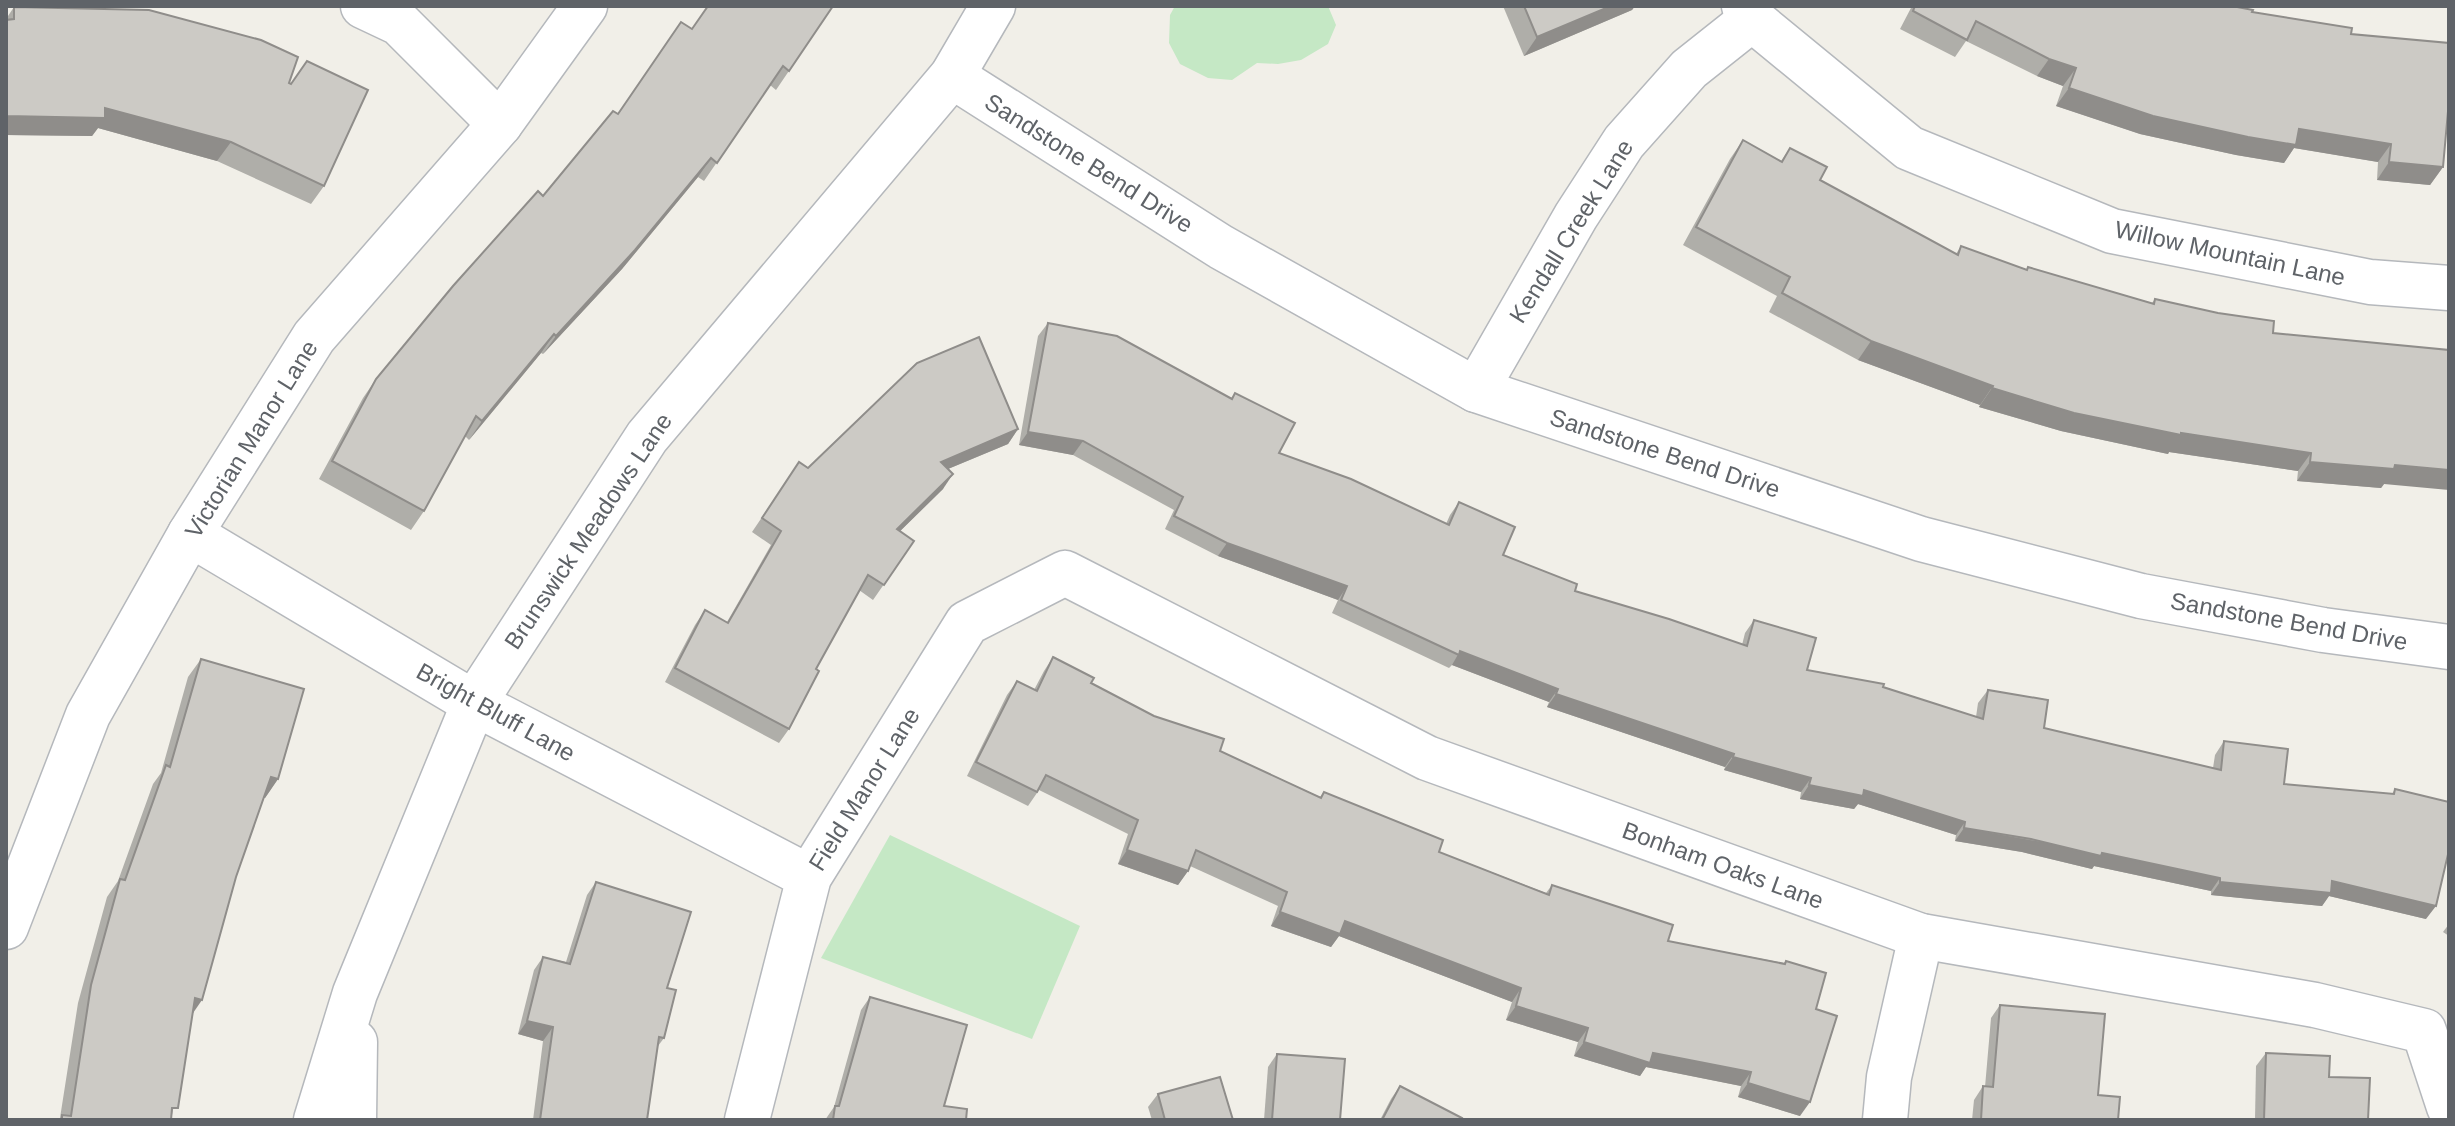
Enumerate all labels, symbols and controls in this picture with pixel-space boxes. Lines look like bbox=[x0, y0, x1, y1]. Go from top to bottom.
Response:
street label: Sandstone Bend Drive bbox=[980, 88, 1198, 238]
street label: Kendall Creek Lane bbox=[1504, 134, 1638, 328]
street label: Willow Mountain Lane bbox=[2112, 215, 2348, 291]
street label: Victorian Manor Lane bbox=[179, 335, 323, 543]
street label: Sandstone Bend Drive bbox=[1547, 403, 1783, 503]
street label: Brunswick Meadows Lane bbox=[499, 408, 677, 654]
street label: Sandstone Bend Drive bbox=[2168, 587, 2410, 655]
street label: Bright Bluff Lane bbox=[412, 657, 580, 767]
street label: Field Manor Lane bbox=[803, 703, 925, 875]
street label: Bonham Oaks Lane bbox=[1619, 816, 1827, 914]

